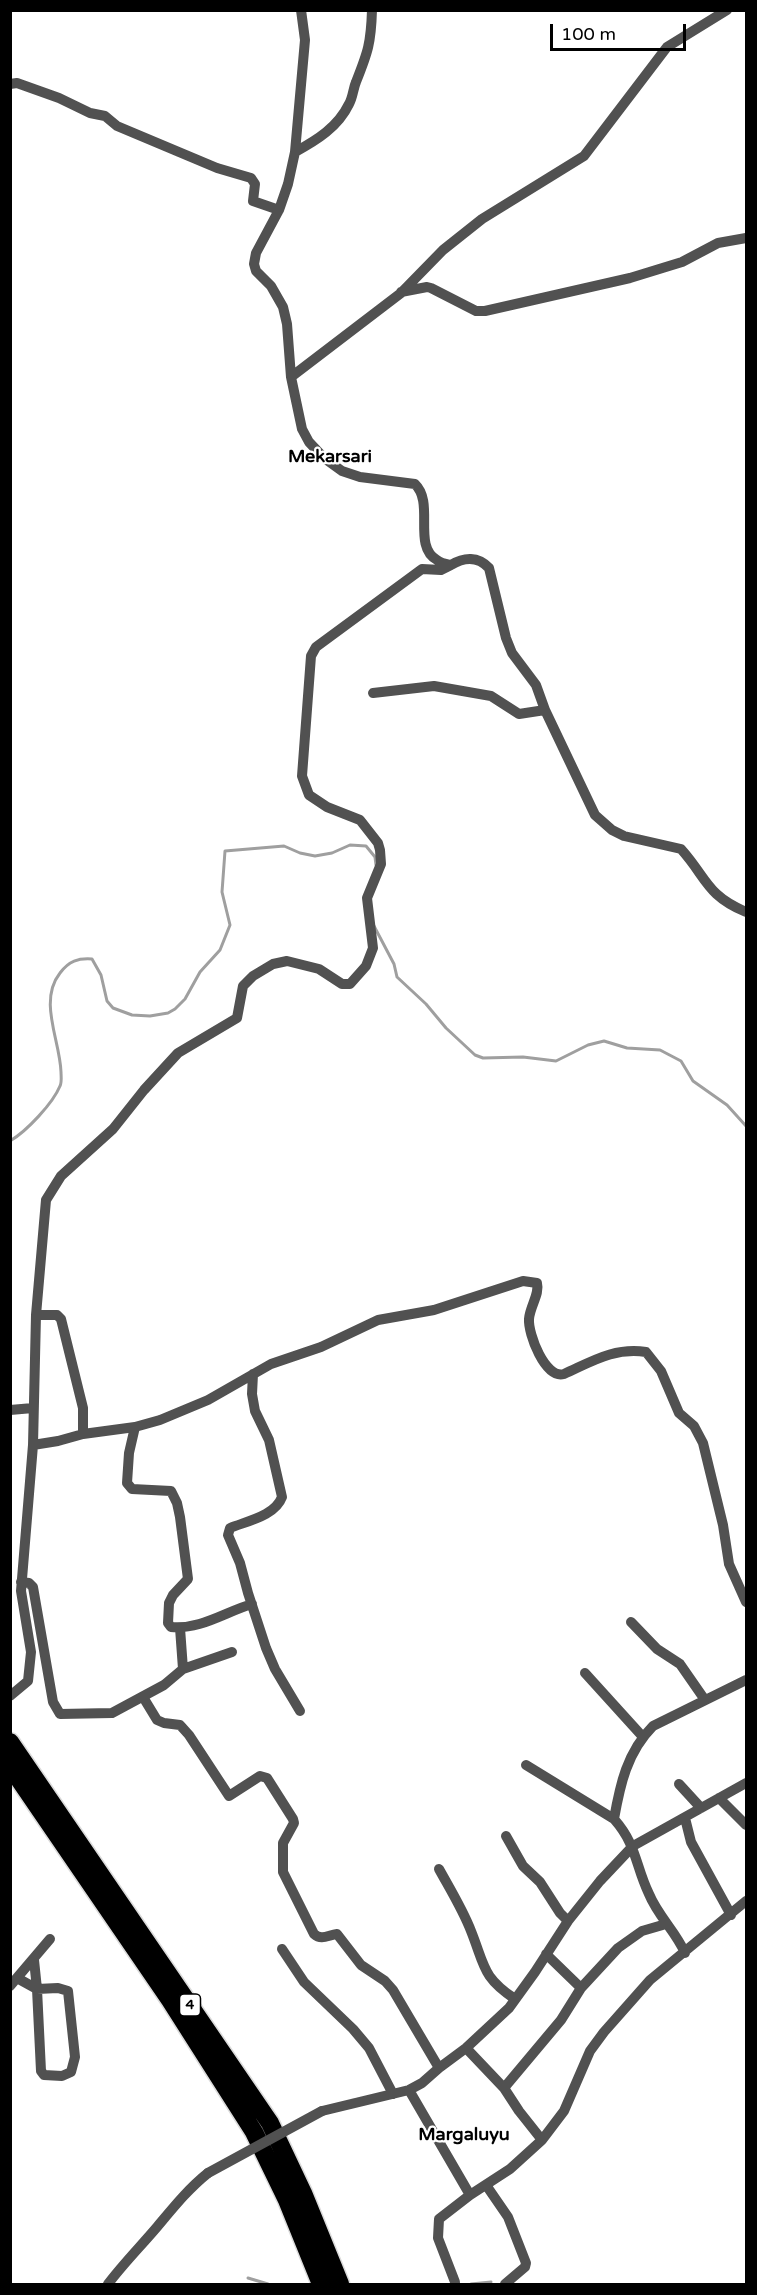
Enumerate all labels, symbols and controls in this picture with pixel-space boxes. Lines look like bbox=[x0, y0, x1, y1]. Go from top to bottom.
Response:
scale bar bbox=[553, 12, 690, 50]
text: 100 m bbox=[561, 23, 616, 45]
district label: Mekarsari bbox=[288, 446, 372, 468]
road number: 4 bbox=[180, 1994, 201, 2016]
district label: Margaluyu bbox=[418, 2124, 510, 2146]

